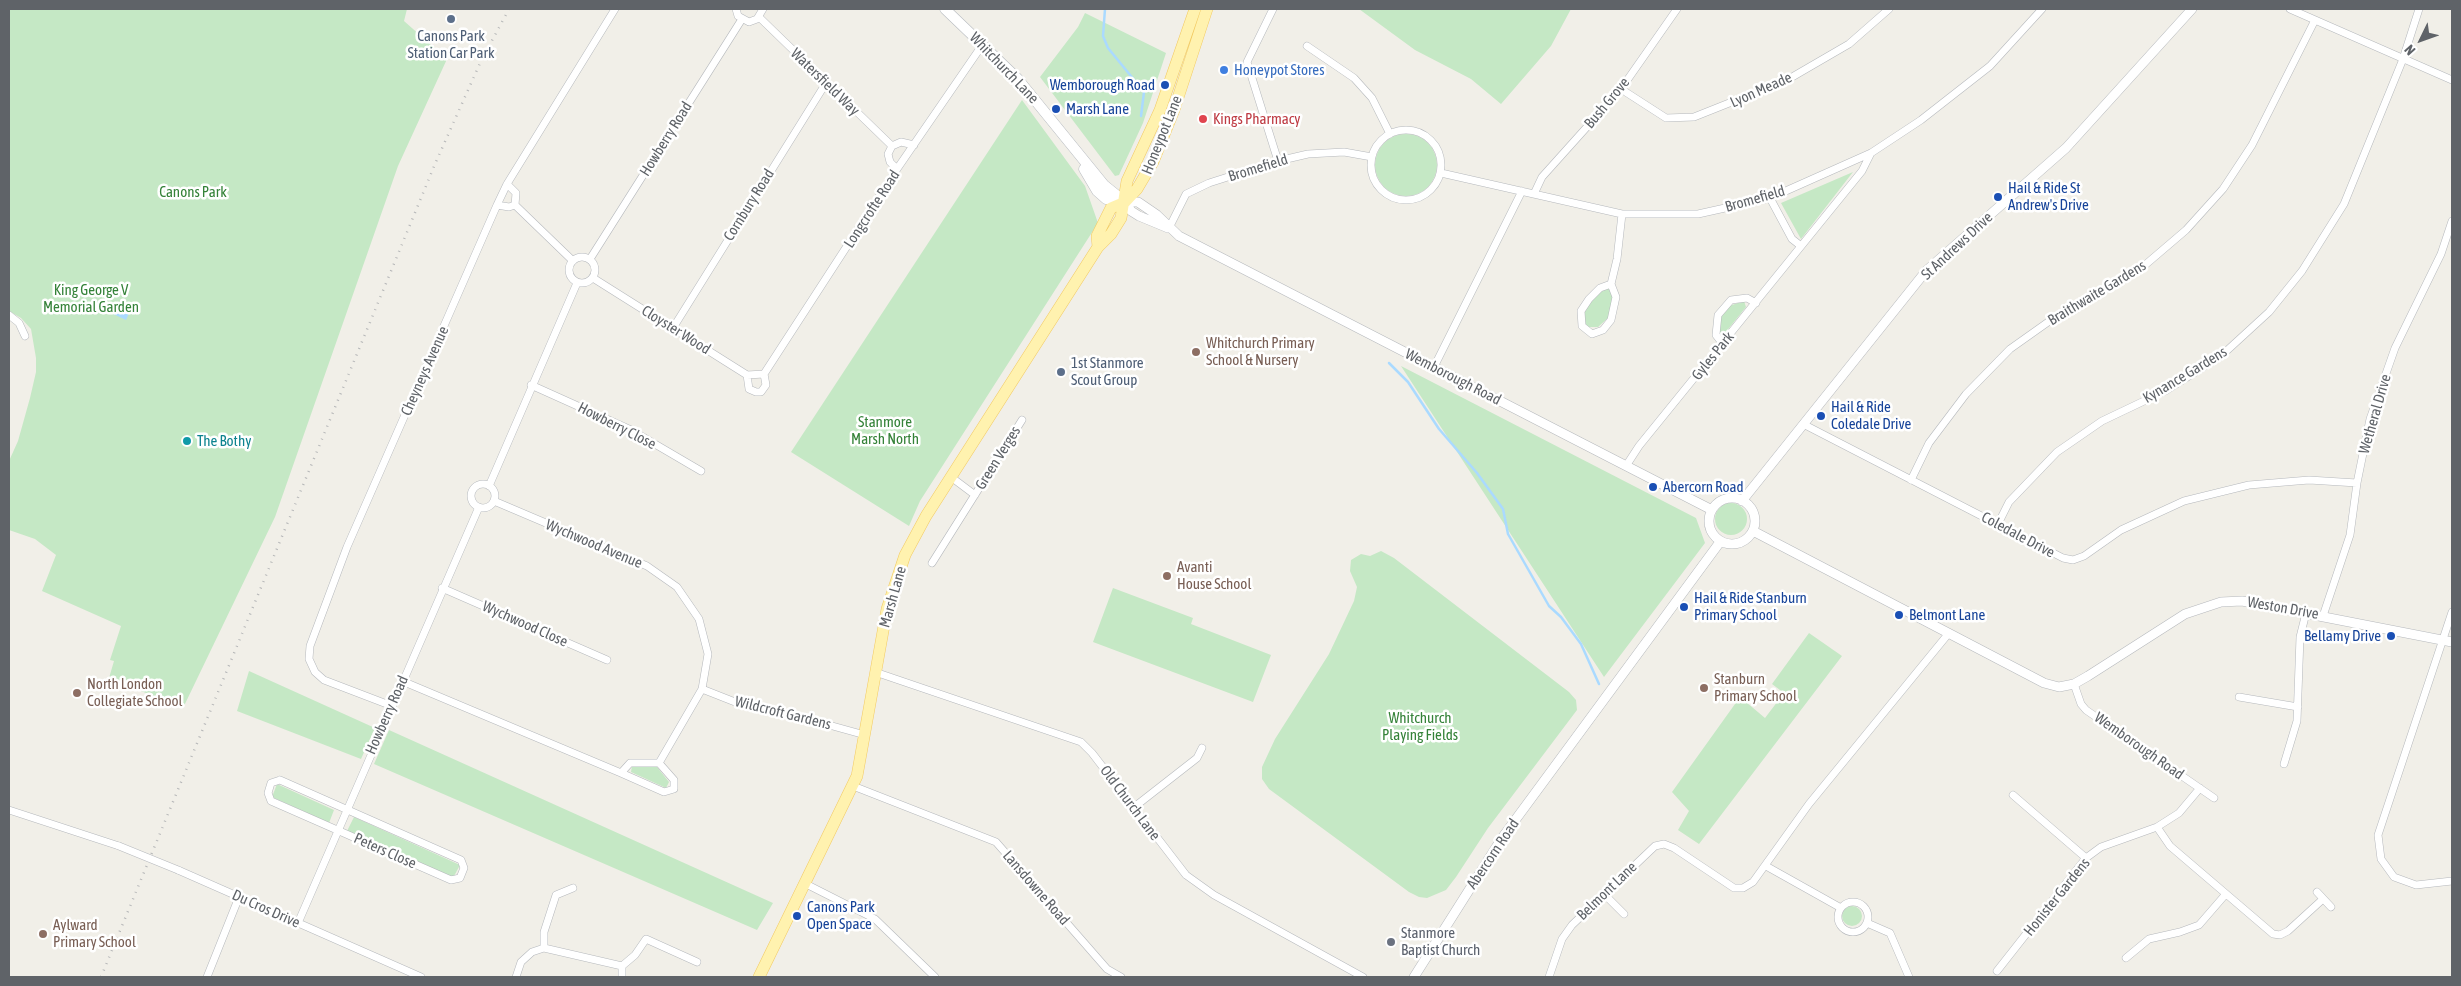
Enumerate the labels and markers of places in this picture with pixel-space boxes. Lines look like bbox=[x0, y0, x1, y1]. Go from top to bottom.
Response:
marker: Canons Park Station Car Park bbox=[445, 13, 457, 25]
place label: Canons Park Station Car Park bbox=[408, 27, 494, 62]
place label: Honeypot Stores bbox=[1234, 61, 1324, 79]
marker: Honeypot Stores bbox=[1218, 64, 1230, 76]
place label: Wemborough Road bbox=[1050, 76, 1155, 94]
marker: Wemborough Road bbox=[1159, 79, 1171, 91]
place label: Marsh Lane bbox=[1066, 100, 1129, 118]
marker: Marsh Lane bbox=[1050, 103, 1062, 115]
place label: Kings Pharmacy bbox=[1213, 110, 1300, 128]
marker: Kings Pharmacy bbox=[1197, 113, 1209, 125]
place label: Hail & Ride St Andrew's Drive bbox=[2008, 179, 2089, 214]
marker: Hail & Ride St Andrew's Drive bbox=[1992, 191, 2004, 203]
place label: Whitchurch Primary School & Nursery bbox=[1206, 334, 1315, 369]
marker: Whitchurch Primary School & Nursery bbox=[1190, 346, 1202, 358]
place label: 1st Stanmore Scout Group bbox=[1071, 354, 1144, 389]
marker: 1st Stanmore Scout Group bbox=[1055, 366, 1067, 378]
place label: Hail & Ride Coledale Drive bbox=[1831, 398, 1911, 433]
marker: Hail & Ride Coledale Drive bbox=[1815, 410, 1827, 422]
place label: The Bothy bbox=[197, 432, 251, 450]
marker: The Bothy bbox=[181, 435, 193, 447]
place label: Abercorn Road bbox=[1663, 478, 1744, 496]
marker: Abercorn Road bbox=[1647, 481, 1659, 493]
place label: Avanti House School bbox=[1177, 558, 1251, 593]
marker: Avanti House School bbox=[1161, 570, 1173, 582]
place label: Hail & Ride Stanburn Primary School bbox=[1694, 589, 1807, 624]
marker: Hail & Ride Stanburn Primary School bbox=[1678, 601, 1690, 613]
place label: Belmont Lane bbox=[1909, 606, 1985, 624]
marker: Belmont Lane bbox=[1893, 609, 1905, 621]
place label: Bellamy Drive bbox=[2304, 627, 2381, 645]
marker: Bellamy Drive bbox=[2385, 630, 2397, 642]
place label: Stanburn Primary School bbox=[1714, 670, 1797, 705]
place label: North London Collegiate School bbox=[87, 675, 183, 710]
marker: Stanburn Primary School bbox=[1698, 682, 1710, 694]
marker: North London Collegiate School bbox=[71, 687, 83, 699]
place label: Canons Park Open Space bbox=[807, 898, 875, 933]
marker: Canons Park Open Space bbox=[791, 910, 803, 922]
place label: Aylward Primary School bbox=[53, 916, 136, 951]
place label: Stanmore Baptist Church bbox=[1401, 924, 1480, 959]
marker: Aylward Primary School bbox=[37, 928, 49, 940]
marker: Stanmore Baptist Church bbox=[1385, 936, 1397, 948]

